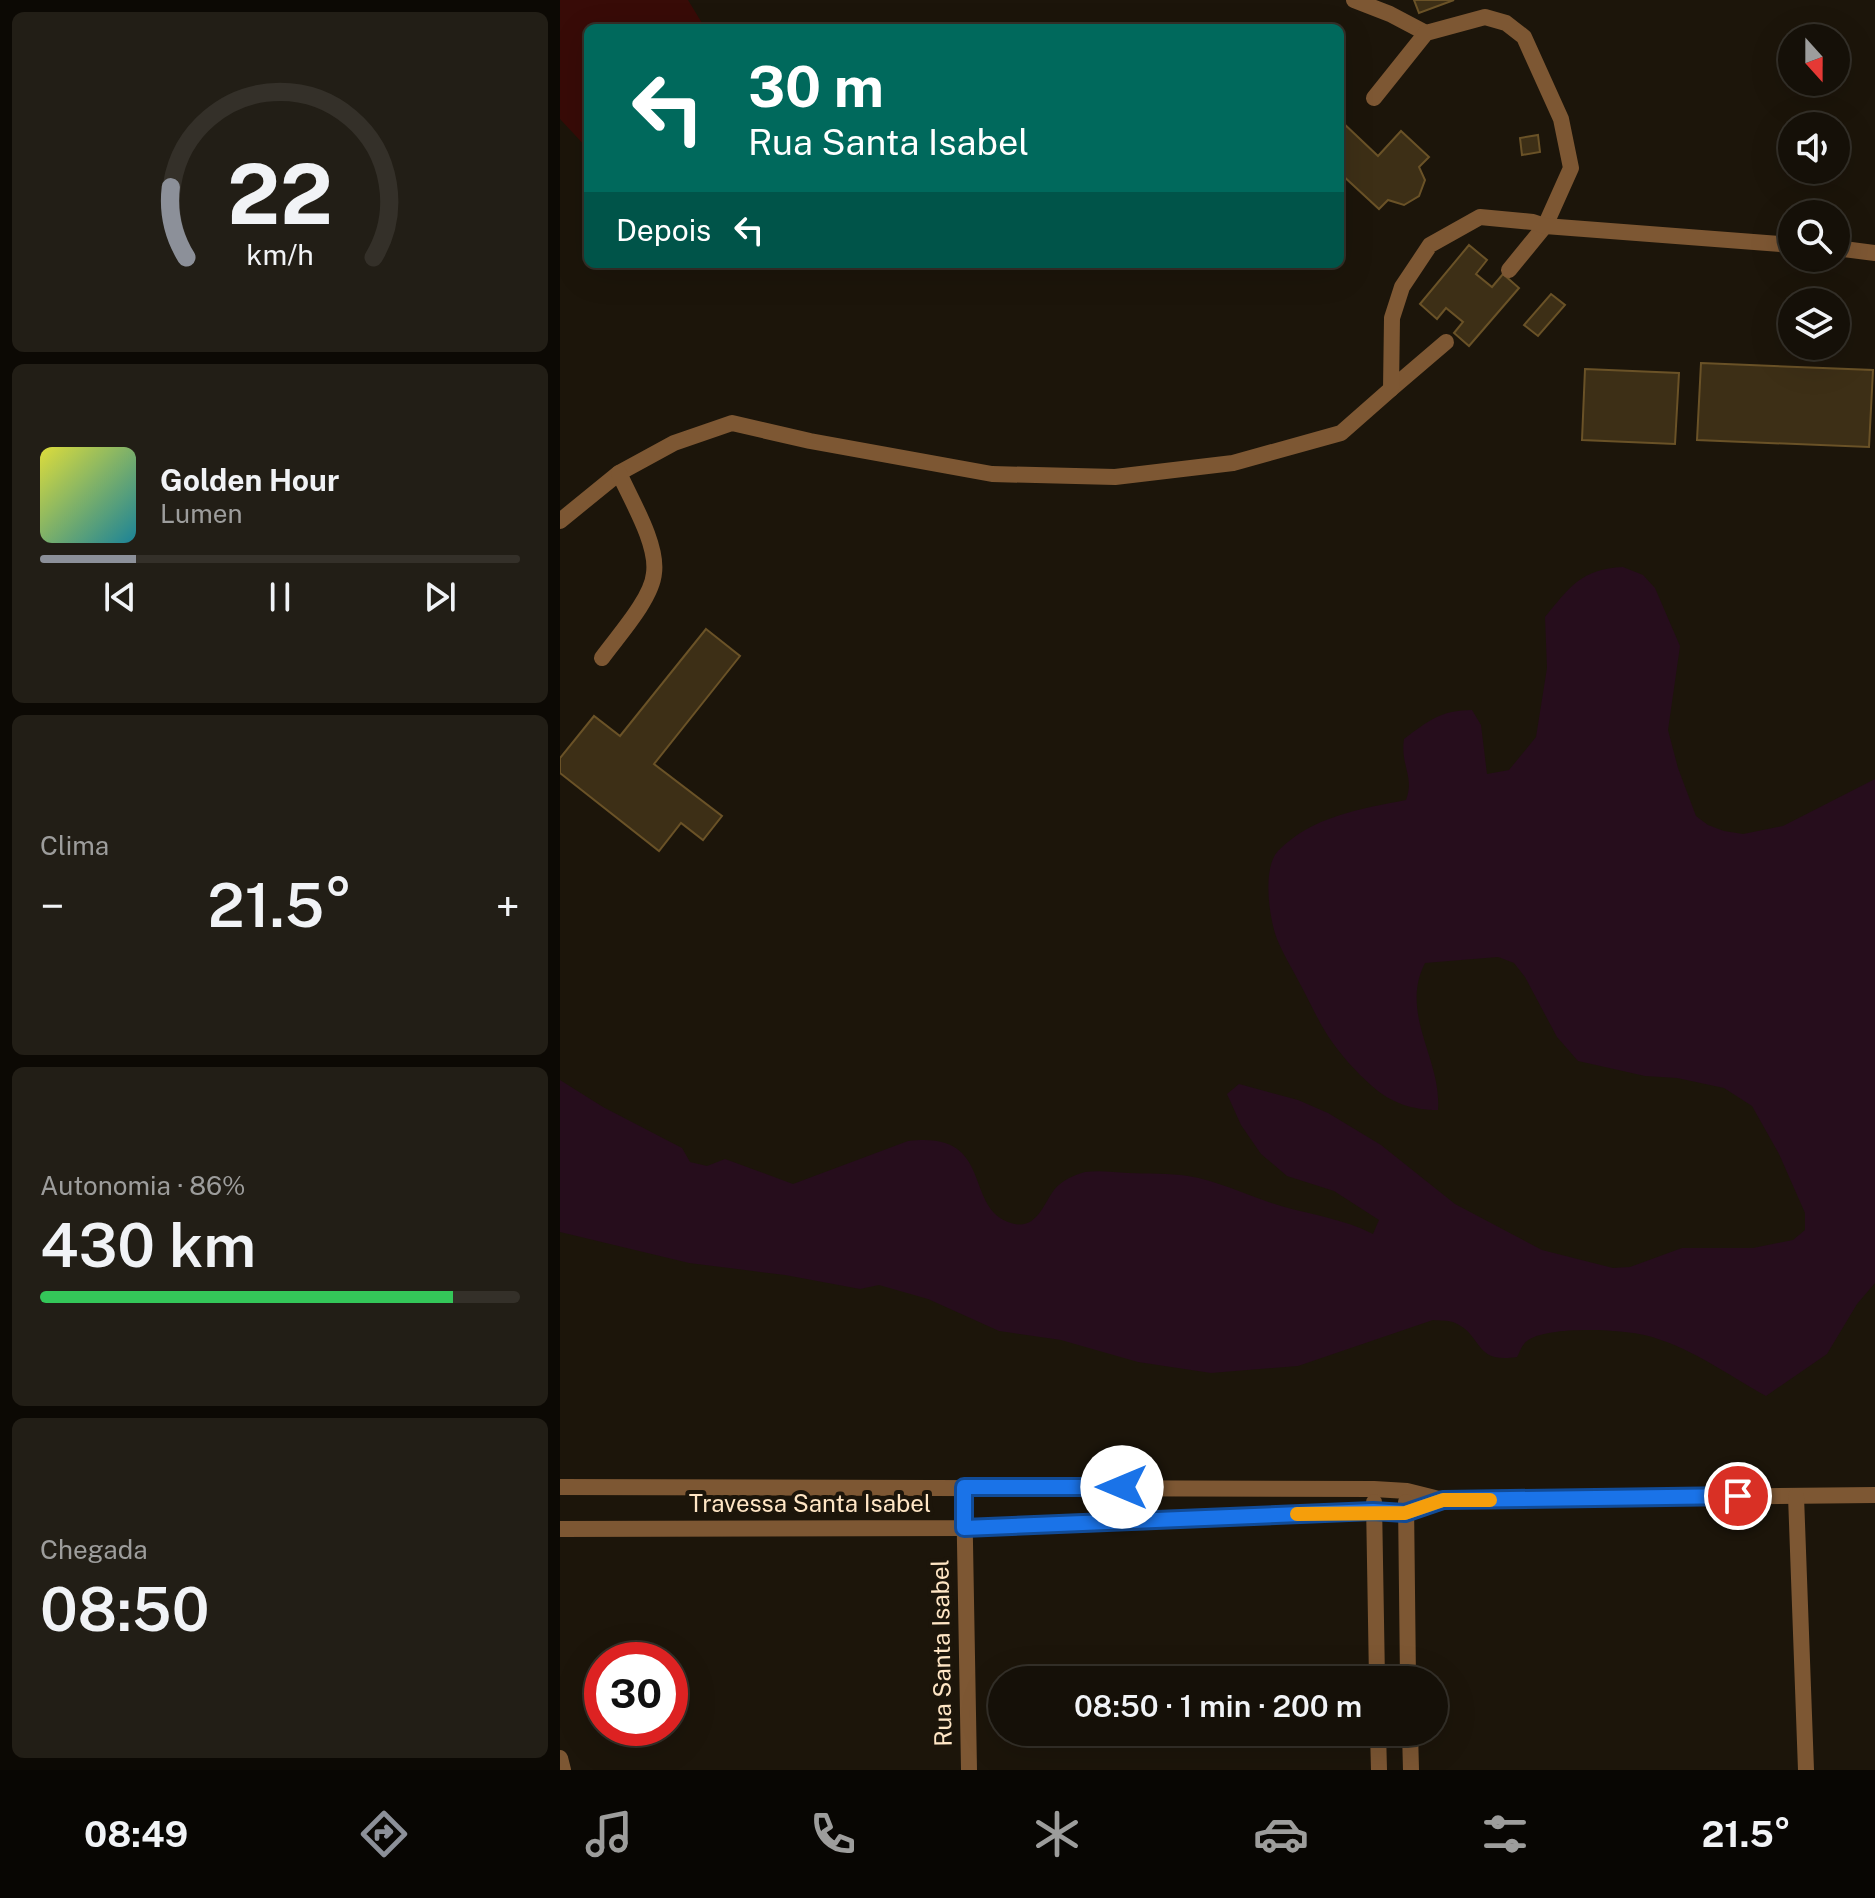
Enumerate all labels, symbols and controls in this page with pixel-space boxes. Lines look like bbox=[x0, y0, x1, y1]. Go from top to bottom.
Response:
north arrow bbox=[1778, 24, 1850, 96]
map controls bbox=[1778, 24, 1850, 360]
text: 30 m bbox=[748, 54, 884, 120]
icon: left bbox=[616, 56, 720, 160]
button: sound bbox=[1778, 112, 1850, 184]
text: Rua Santa Isabel bbox=[748, 121, 1029, 163]
text: 22 bbox=[227, 144, 333, 242]
button: search bbox=[1778, 200, 1850, 272]
icon: left bbox=[727, 208, 771, 252]
text: Depois bbox=[616, 212, 711, 248]
text: km/h bbox=[246, 238, 314, 271]
button: layers bbox=[1778, 288, 1850, 360]
text: Golden Hour bbox=[160, 462, 339, 498]
text: Lumen bbox=[160, 498, 243, 529]
icon: previous bbox=[98, 575, 142, 619]
icon: pause bbox=[258, 575, 302, 619]
icon: next bbox=[418, 575, 462, 619]
text: Clima bbox=[40, 830, 109, 861]
text: 21.5° bbox=[208, 870, 352, 941]
text: − bbox=[40, 880, 64, 932]
text: + bbox=[496, 880, 520, 932]
text: Autonomia · 86% bbox=[40, 1170, 246, 1201]
text: 430 km bbox=[40, 1210, 256, 1281]
position arrow bbox=[1080, 1445, 1164, 1529]
pin bbox=[1704, 1462, 1772, 1530]
icon: arrive bbox=[1716, 1474, 1760, 1518]
street label: Travessa Santa Isabel bbox=[689, 1489, 931, 1517]
text: Chegada bbox=[40, 1534, 148, 1565]
street label: Rua Santa Isabel bbox=[925, 1559, 957, 1747]
text: 08:50 bbox=[40, 1574, 209, 1645]
speed limit sign: 30 bbox=[584, 1642, 688, 1746]
text: 08:50 · 1 min · 200 m bbox=[1074, 1688, 1362, 1724]
icon: directions bbox=[356, 1806, 412, 1862]
icon: music bbox=[581, 1806, 637, 1862]
icon: phone bbox=[805, 1806, 861, 1862]
icon: climate bbox=[1029, 1806, 1085, 1862]
icon: car bbox=[1253, 1806, 1309, 1862]
icon: filters bbox=[1477, 1806, 1533, 1862]
text: 08:49 bbox=[84, 1813, 188, 1855]
text: 21.5° bbox=[1701, 1813, 1791, 1855]

